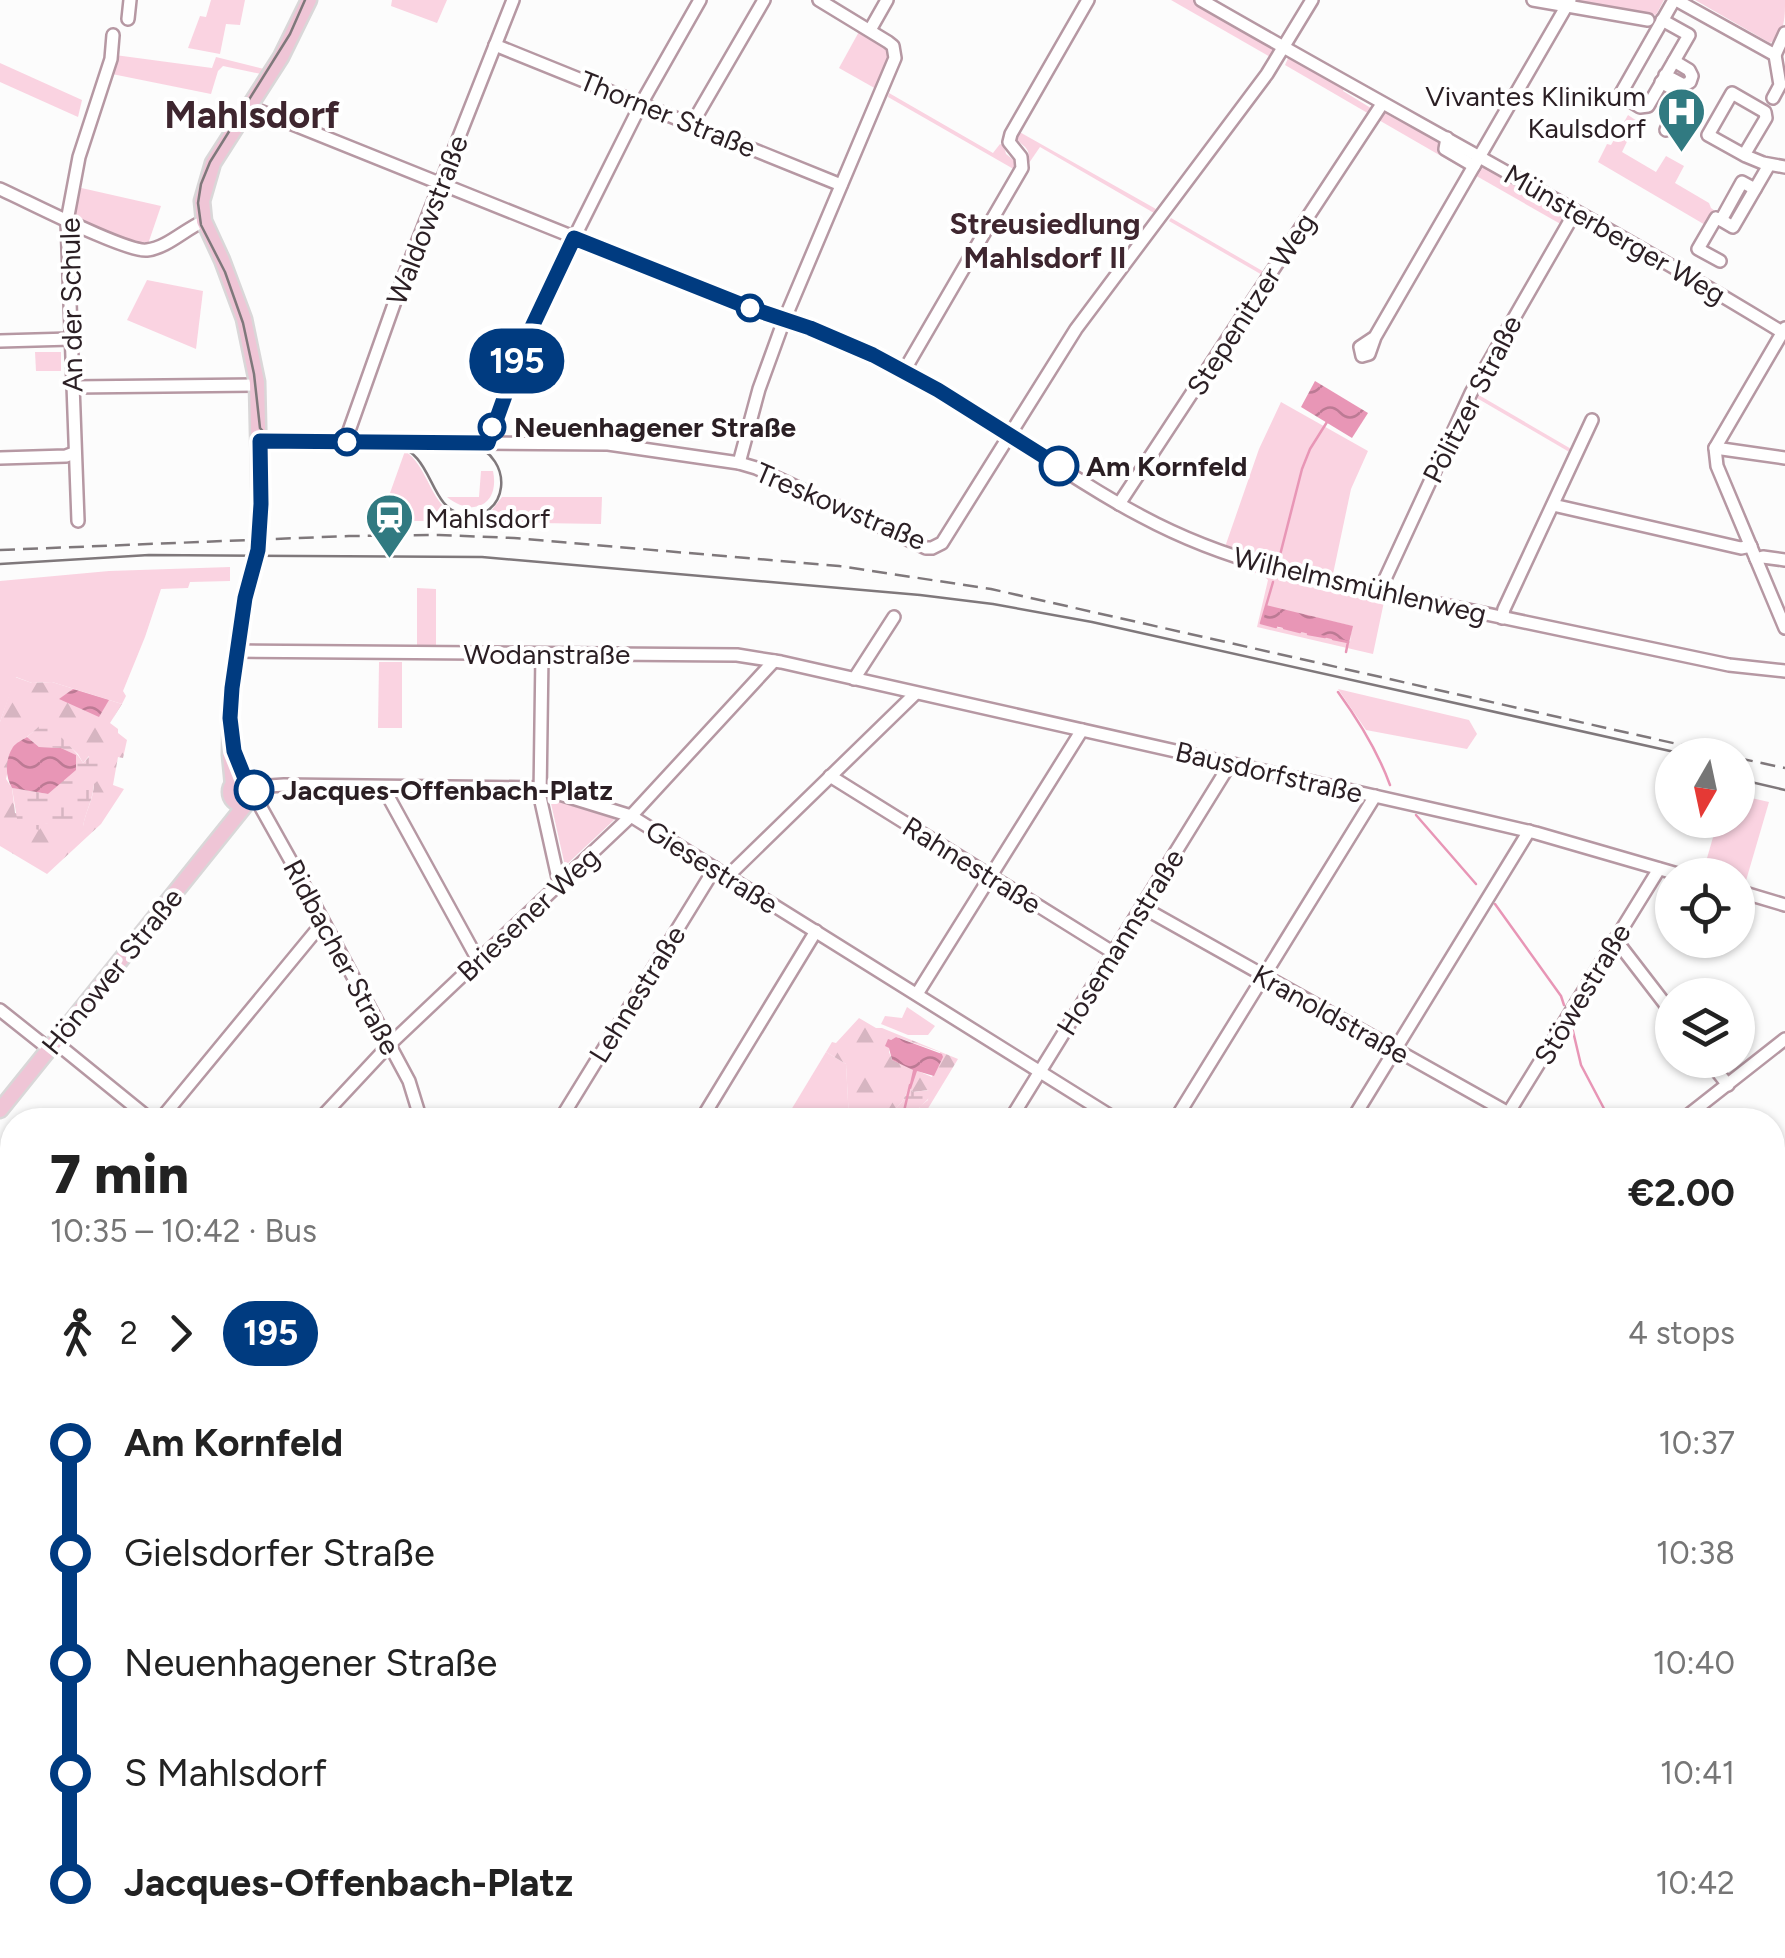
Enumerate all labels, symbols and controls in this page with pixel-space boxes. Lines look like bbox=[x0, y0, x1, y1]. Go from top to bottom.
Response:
street label: Thorner Straße bbox=[575, 63, 761, 165]
place label: Vivantes Klinikum Kaulsdorf bbox=[1425, 79, 1647, 145]
hospital icon: Vivantes Klinikum Kaulsdorf bbox=[1655, 86, 1707, 154]
district label: Mahlsdorf bbox=[164, 92, 340, 138]
street label: Waldowstraße bbox=[379, 130, 475, 310]
street label: Münsterberger Weg bbox=[1498, 157, 1732, 311]
district label: Streusiedlung Mahlsdorf II bbox=[949, 205, 1141, 276]
street label: Stepenitzer Weg bbox=[1179, 207, 1323, 401]
street label: An der Schule bbox=[52, 217, 90, 393]
unlabelled marker bbox=[737, 295, 763, 321]
street label: Pölitzer Straße bbox=[1415, 310, 1529, 488]
line badge: 195 bbox=[460, 328, 574, 394]
text: 195 bbox=[489, 340, 545, 382]
place label: Neuenhagener Straße bbox=[514, 410, 796, 444]
marker: Neuenhagener Straße bbox=[479, 414, 505, 440]
unlabelled marker bbox=[334, 429, 360, 455]
marker: Am Kornfeld bbox=[1040, 447, 1078, 485]
place label: Am Kornfeld bbox=[1086, 449, 1247, 483]
street label: Treskowstraße bbox=[751, 455, 931, 557]
station icon: Mahlsdorf bbox=[364, 492, 416, 560]
place label: Mahlsdorf bbox=[425, 501, 551, 535]
street label: Wilhelmsmühlenweg bbox=[1230, 539, 1490, 631]
street label: Wodanstraße bbox=[464, 637, 630, 671]
street label: Bausdorfstraße bbox=[1172, 734, 1366, 810]
north arrow bbox=[1655, 738, 1755, 838]
map controls bbox=[1655, 738, 1755, 1078]
marker: Jacques-Offenbach-Platz bbox=[235, 771, 273, 809]
place label: Jacques-Offenbach-Platz bbox=[282, 773, 613, 807]
street label: Rahnestraße bbox=[896, 809, 1048, 921]
street label: Giesestraße bbox=[639, 813, 785, 921]
street label: Briesener Weg bbox=[450, 840, 606, 988]
street label: Hosemannstraße bbox=[1049, 842, 1191, 1042]
street label: Ridbacher Straße bbox=[276, 854, 408, 1060]
button: locate bbox=[1655, 858, 1755, 958]
street label: Hönower Straße bbox=[34, 881, 190, 1061]
street label: Stöwestraße bbox=[1526, 917, 1638, 1071]
street label: Lehnestraße bbox=[582, 919, 692, 1069]
street label: Kranoldstraße bbox=[1247, 957, 1415, 1071]
button: layers bbox=[1655, 978, 1755, 1078]
text: 7 min bbox=[50, 1141, 189, 1207]
text: €2.00 bbox=[1628, 1170, 1735, 1216]
text: 10:35 – 10:42 · Bus bbox=[50, 1212, 317, 1250]
icon: walk bbox=[50, 1306, 105, 1361]
icon: forward bbox=[153, 1306, 208, 1361]
text: 195 bbox=[243, 1312, 298, 1354]
text: 2 bbox=[120, 1314, 138, 1352]
text: 4 stops bbox=[1628, 1314, 1735, 1352]
text: Am Kornfeld bbox=[124, 1420, 343, 1466]
text: 10:37 bbox=[1659, 1424, 1735, 1462]
text: Gielsdorfer Straße bbox=[124, 1530, 435, 1576]
text: 10:38 bbox=[1656, 1534, 1735, 1572]
text: Neuenhagener Straße bbox=[124, 1640, 497, 1686]
text: 10:40 bbox=[1653, 1644, 1735, 1682]
text: S Mahlsdorf bbox=[124, 1750, 327, 1796]
text: 10:41 bbox=[1660, 1754, 1735, 1792]
text: Jacques-Offenbach-Platz bbox=[124, 1860, 573, 1906]
text: 10:42 bbox=[1655, 1864, 1735, 1902]

